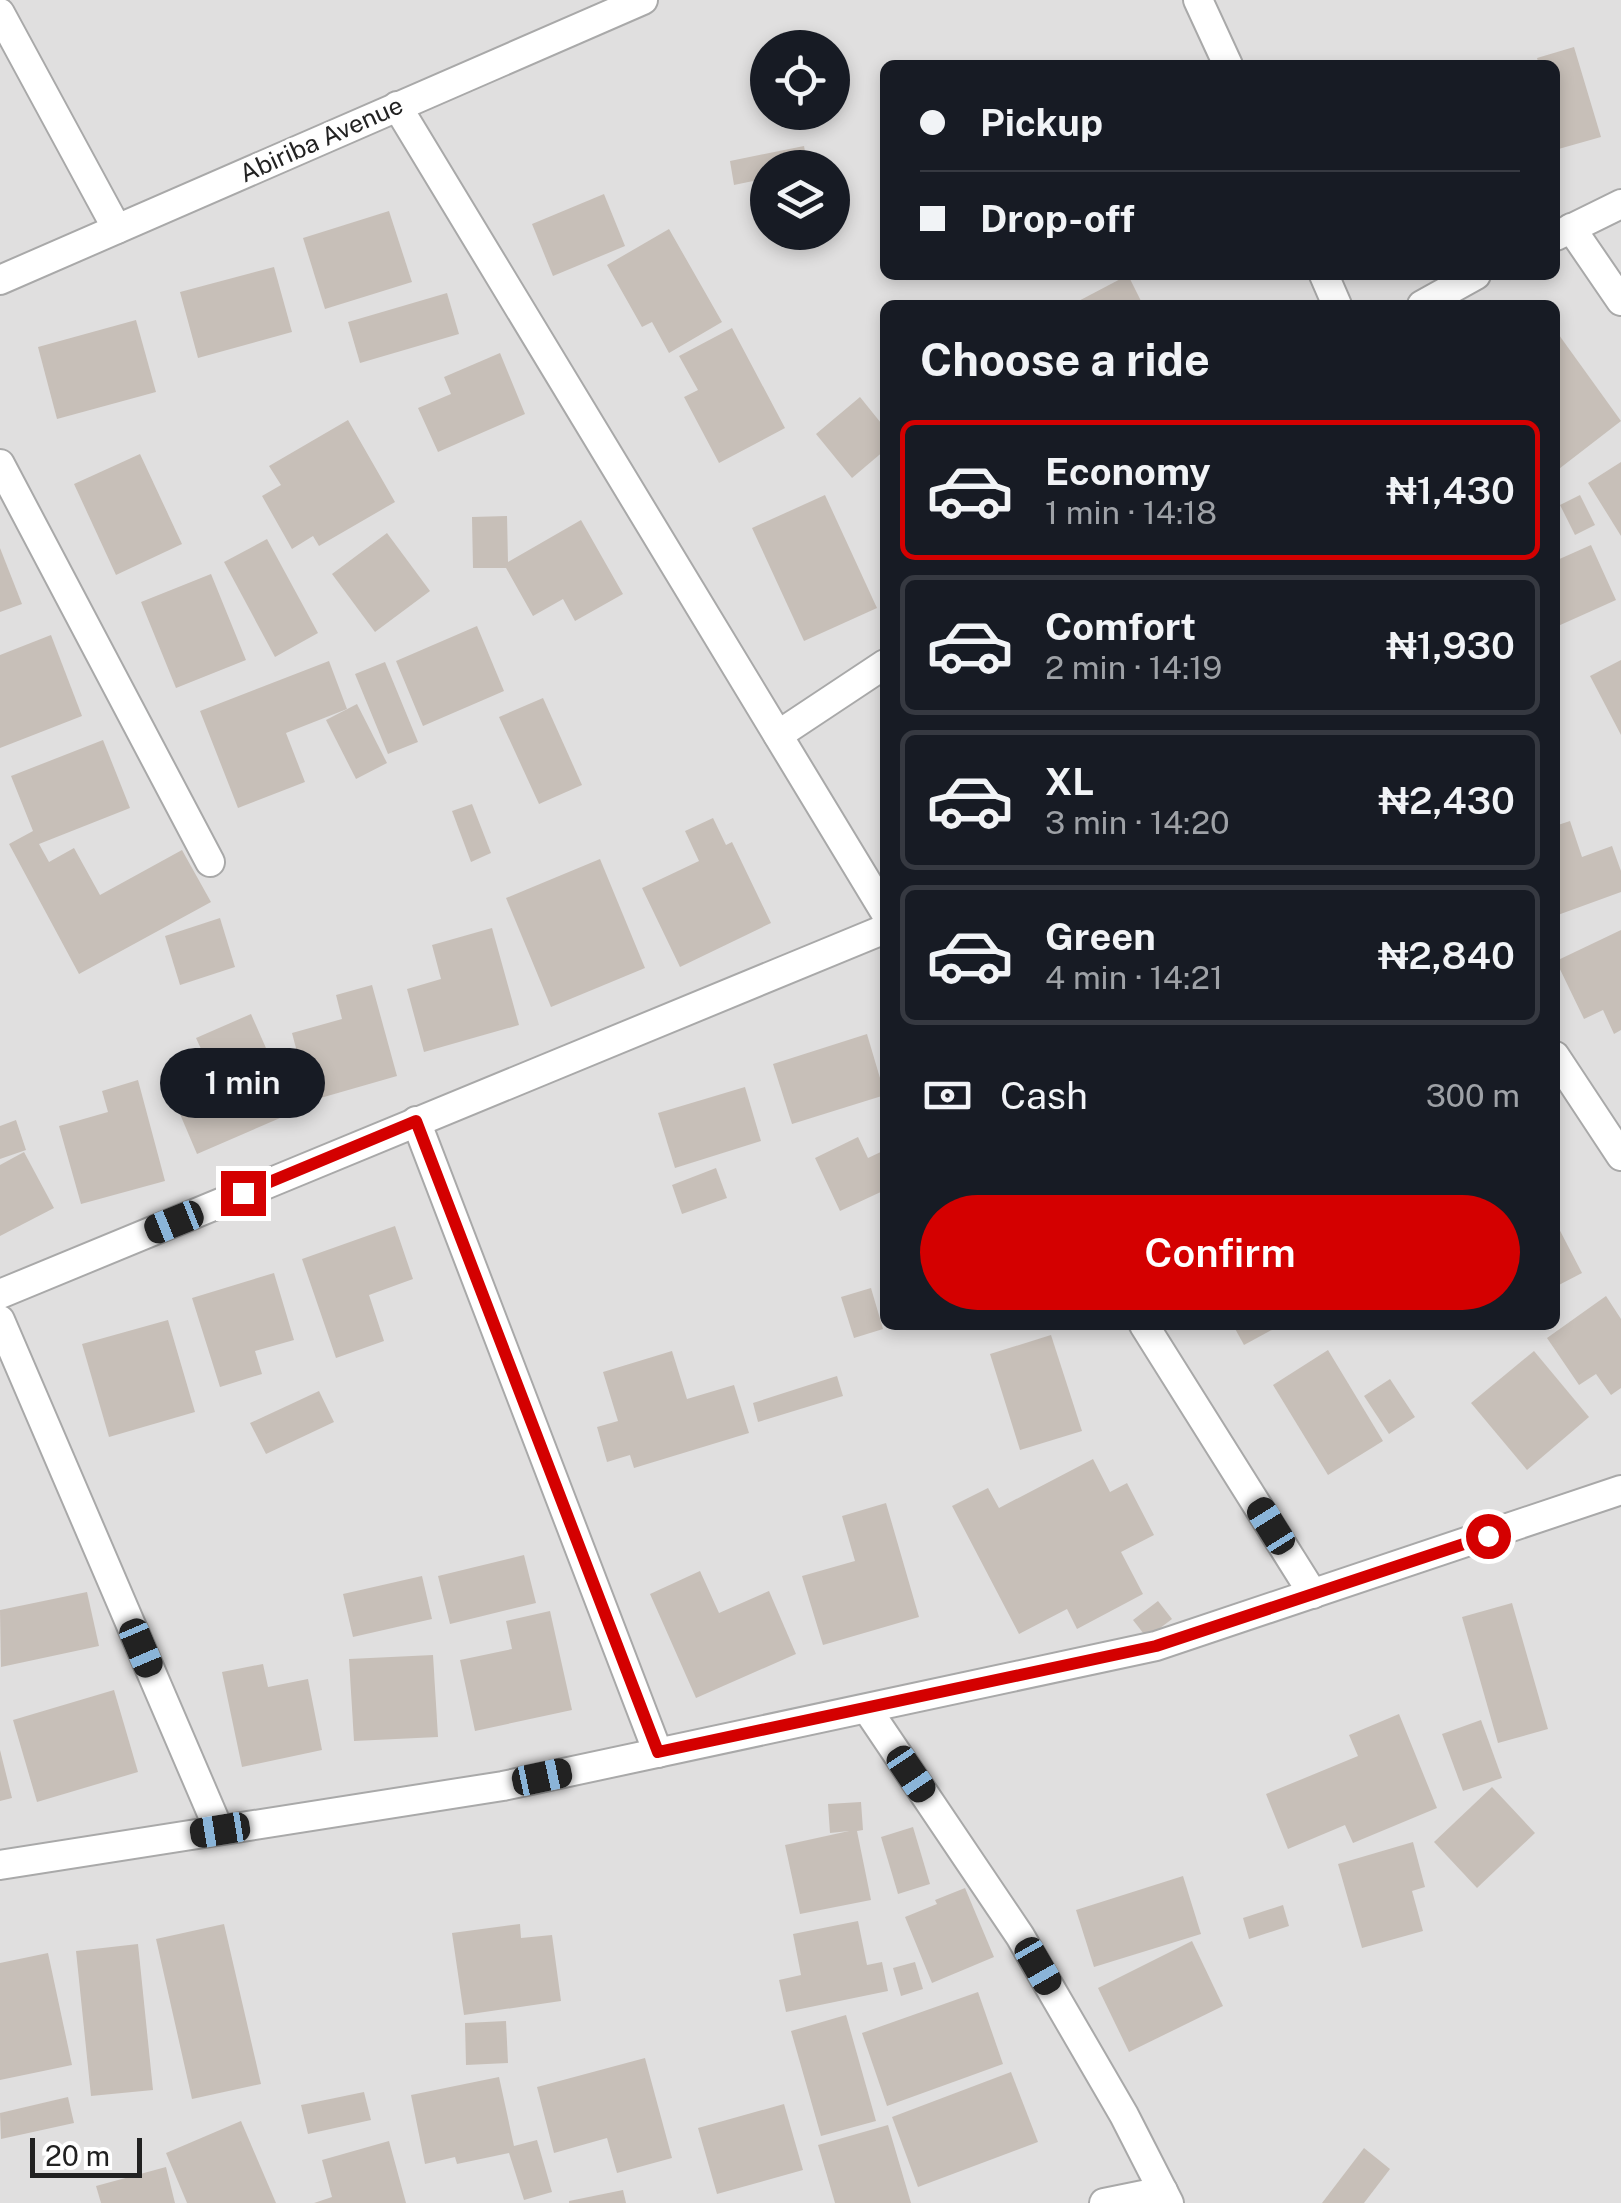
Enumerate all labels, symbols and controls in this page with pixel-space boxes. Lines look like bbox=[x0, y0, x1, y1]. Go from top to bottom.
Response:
map controls bbox=[750, 30, 850, 250]
button: locate bbox=[750, 30, 850, 130]
street label: Abiriba Avenue bbox=[235, 90, 407, 188]
text: Pickup bbox=[980, 100, 1103, 145]
button: layers bbox=[750, 150, 850, 250]
text: Drop-off bbox=[980, 196, 1135, 241]
text: Choose a ride bbox=[920, 333, 1210, 386]
icon: car bbox=[925, 445, 1015, 535]
text: Economy bbox=[1045, 449, 1211, 494]
text: ₦1,430 bbox=[1386, 468, 1515, 513]
text: 1 min · 14:18 bbox=[1045, 494, 1217, 531]
icon: car bbox=[925, 600, 1015, 690]
text: Comfort bbox=[1045, 604, 1196, 649]
text: ₦1,930 bbox=[1386, 623, 1515, 668]
text: 2 min · 14:19 bbox=[1045, 649, 1222, 686]
icon: car bbox=[925, 755, 1015, 845]
text: XL bbox=[1045, 759, 1094, 804]
text: ₦2,430 bbox=[1379, 778, 1515, 823]
text: 3 min · 14:20 bbox=[1045, 804, 1230, 841]
icon: car bbox=[925, 910, 1015, 1000]
text: Green bbox=[1045, 914, 1156, 959]
text: ₦2,840 bbox=[1378, 933, 1515, 978]
text: 4 min · 14:21 bbox=[1045, 959, 1223, 996]
callout: 1 min bbox=[160, 1048, 326, 1118]
text: 1 min bbox=[204, 1064, 281, 1101]
icon: cash bbox=[920, 1068, 975, 1123]
text: Cash bbox=[1000, 1073, 1088, 1118]
text: 300 m bbox=[1426, 1077, 1520, 1114]
route end bbox=[221, 1171, 266, 1216]
button: Confirm bbox=[920, 1195, 1520, 1310]
car bbox=[141, 1197, 207, 1247]
car bbox=[1242, 1493, 1300, 1559]
route start bbox=[1466, 1514, 1511, 1559]
car bbox=[115, 1615, 167, 1681]
car bbox=[882, 1741, 940, 1807]
car bbox=[510, 1756, 574, 1798]
car bbox=[188, 1810, 252, 1850]
car bbox=[1010, 1933, 1066, 1999]
scale bar bbox=[30, 2133, 142, 2178]
text: 20 m bbox=[45, 2139, 110, 2172]

